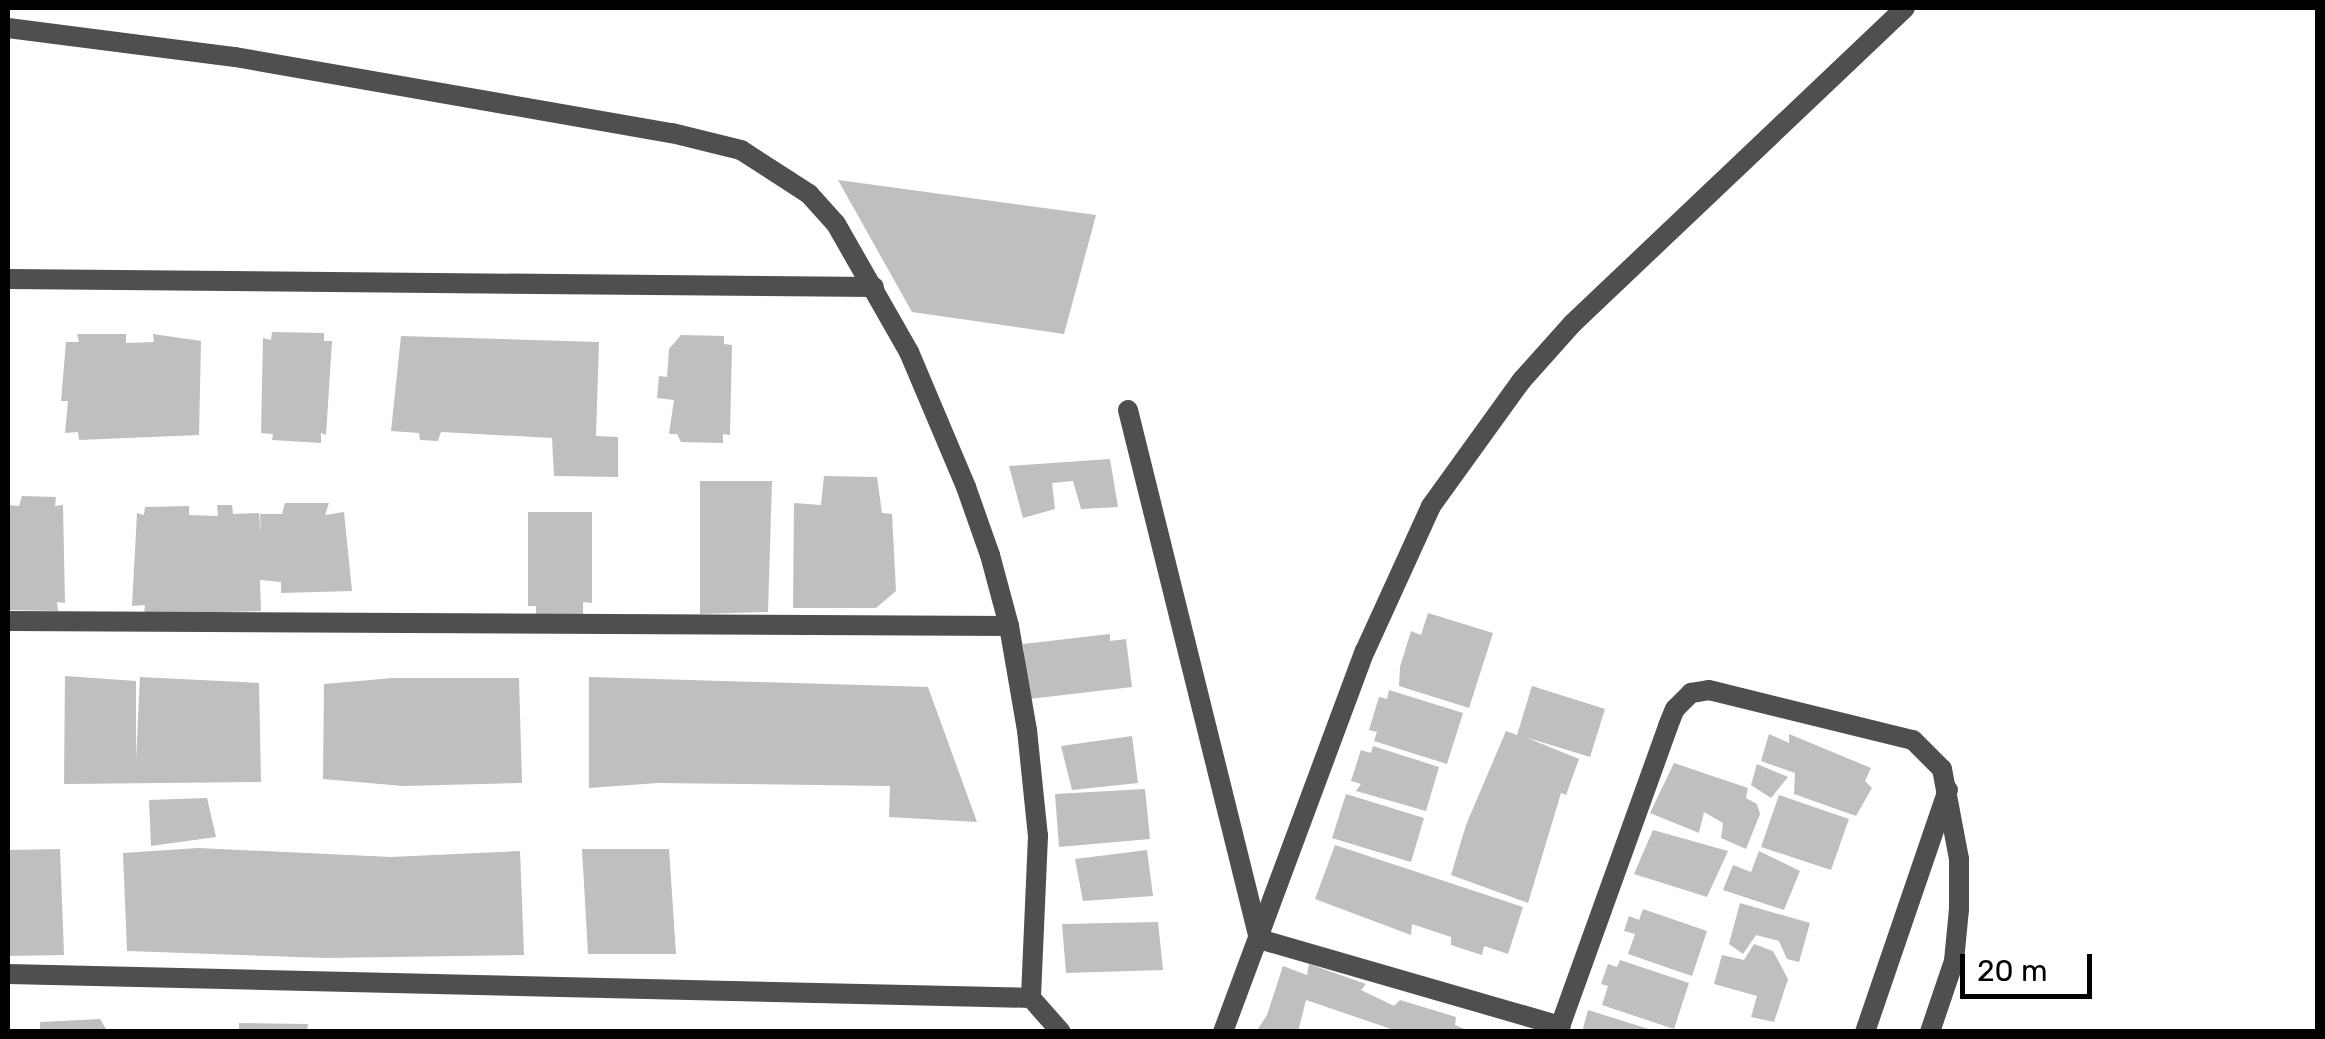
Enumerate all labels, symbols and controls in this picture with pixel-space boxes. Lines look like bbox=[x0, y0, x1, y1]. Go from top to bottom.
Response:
scale bar bbox=[1965, 934, 2098, 996]
text: 20 m bbox=[1977, 953, 2048, 989]

